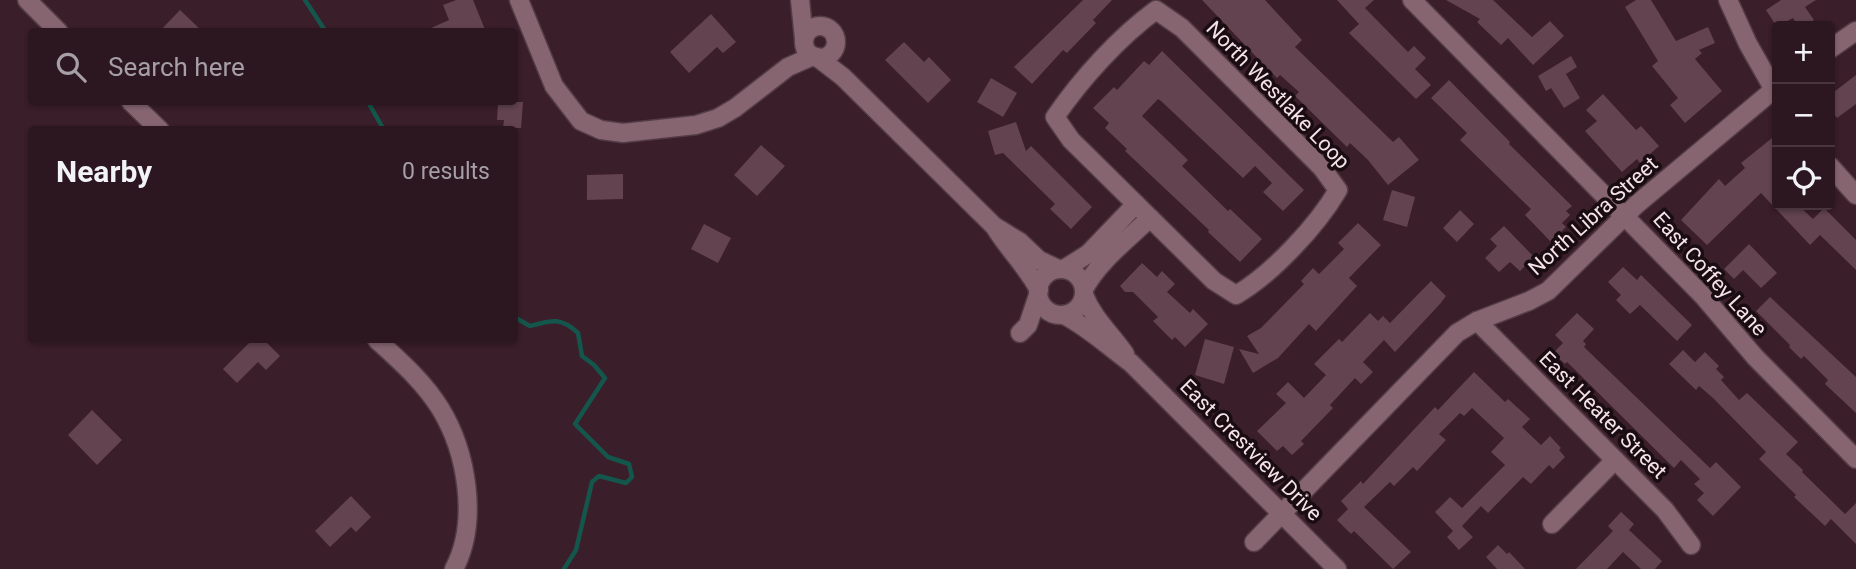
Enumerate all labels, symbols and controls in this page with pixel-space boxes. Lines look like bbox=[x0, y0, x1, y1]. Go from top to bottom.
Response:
street label: North Westlake Loop bbox=[1201, 16, 1355, 174]
map controls bbox=[1772, 21, 1835, 210]
button: + bbox=[1772, 21, 1835, 84]
search box bbox=[28, 28, 518, 105]
icon: search bbox=[52, 48, 90, 86]
text: Search here bbox=[108, 52, 245, 82]
button: − bbox=[1772, 84, 1835, 147]
button: locate bbox=[1772, 147, 1835, 210]
street label: North Libra Street bbox=[1524, 152, 1662, 280]
text: Nearby bbox=[56, 154, 152, 189]
text: 0 results bbox=[402, 158, 490, 185]
street label: East Coffey Lane bbox=[1648, 207, 1772, 341]
street label: East Heater Street bbox=[1535, 347, 1672, 484]
street label: East Crestview Drive bbox=[1175, 374, 1327, 526]

